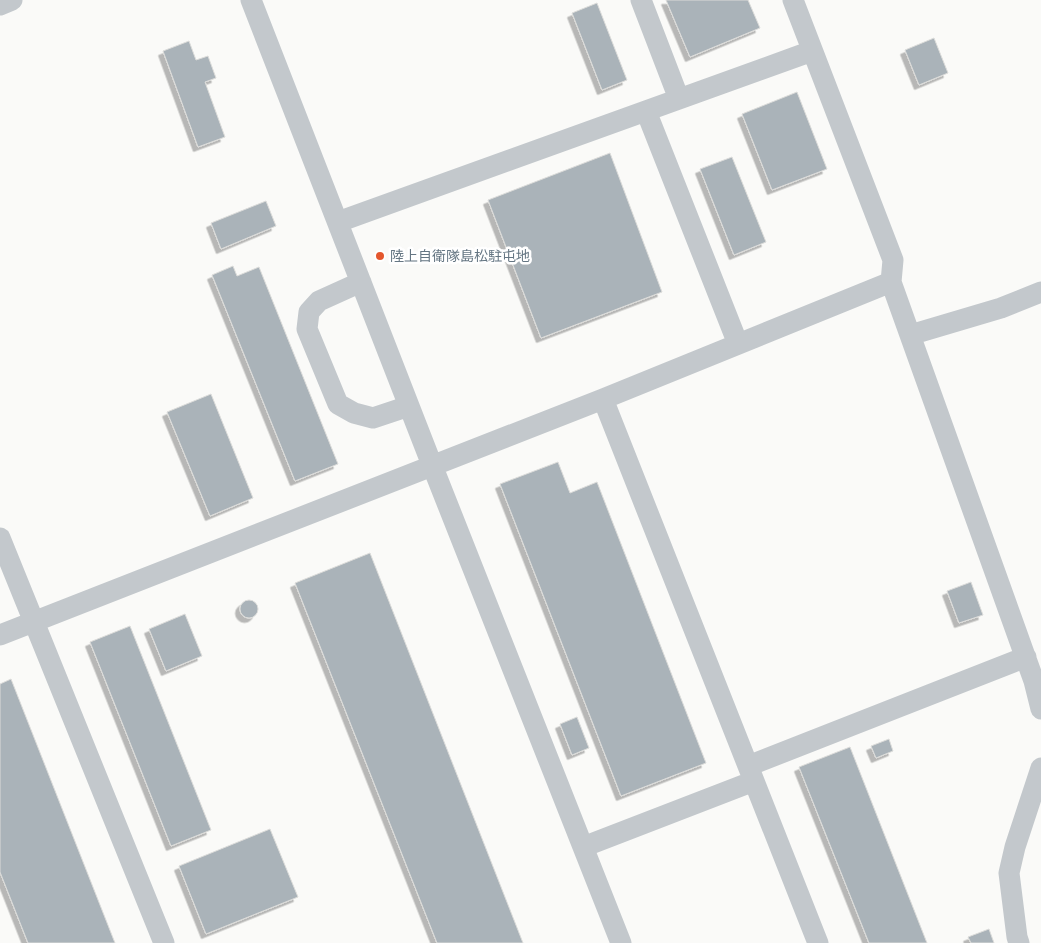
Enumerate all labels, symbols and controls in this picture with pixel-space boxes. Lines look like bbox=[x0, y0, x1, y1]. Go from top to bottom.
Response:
place label: 陸上自衛隊島松駐屯地 bbox=[390, 248, 530, 265]
marker: 陸上自衛隊島松駐屯地 bbox=[374, 250, 386, 262]

